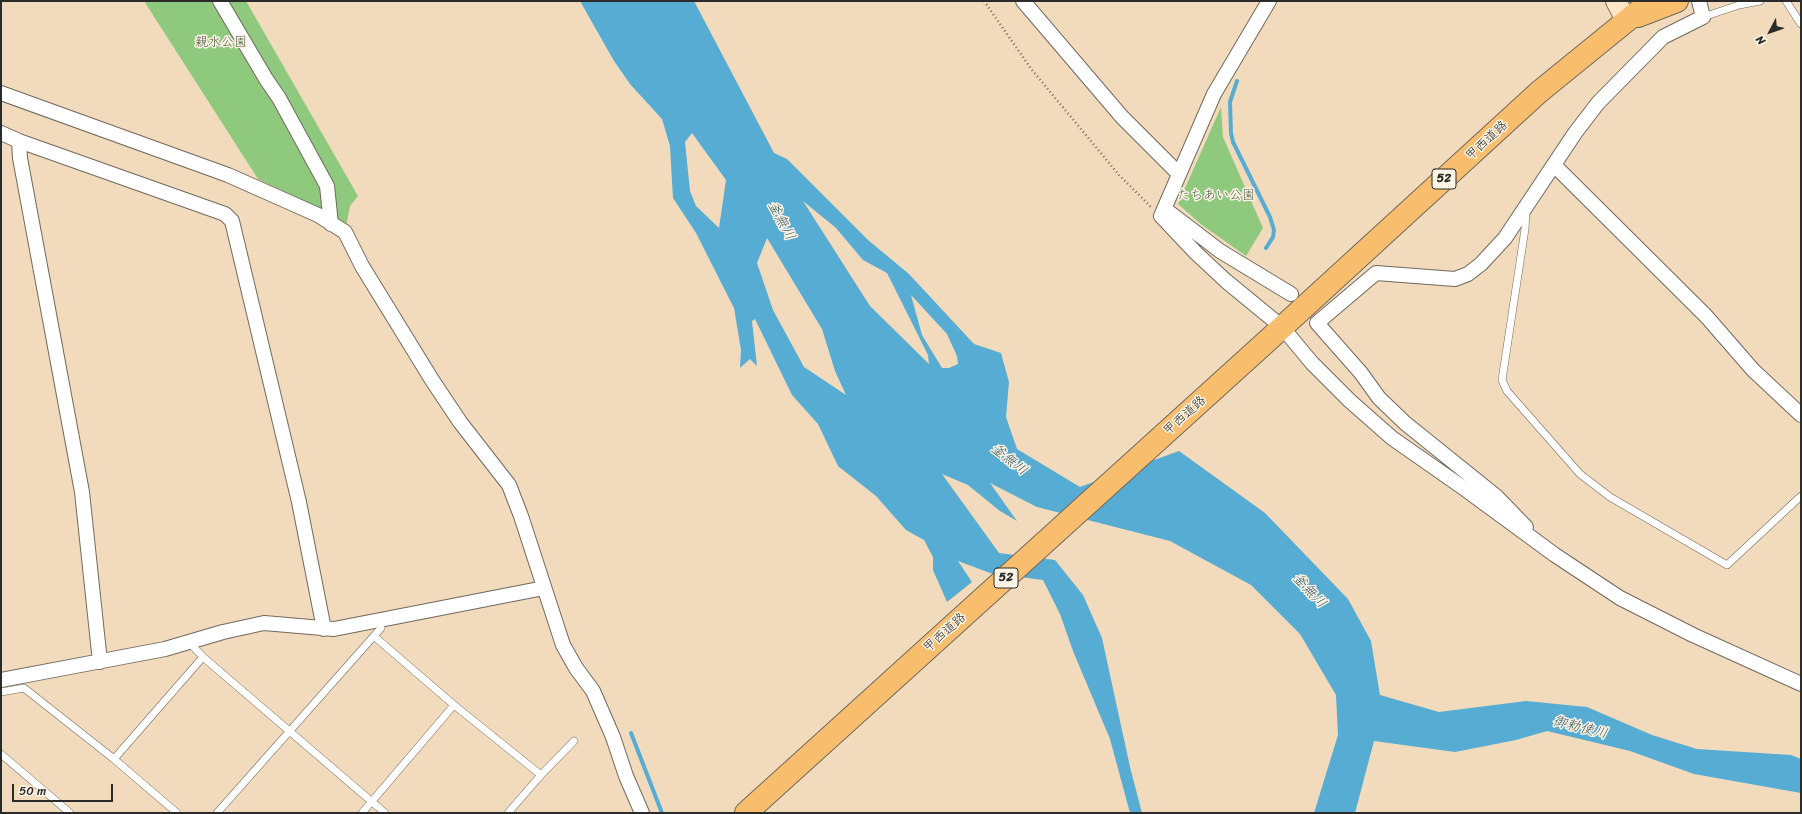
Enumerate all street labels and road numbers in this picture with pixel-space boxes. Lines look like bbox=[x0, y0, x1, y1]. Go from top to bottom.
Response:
street label: 甲西道路 bbox=[1463, 118, 1511, 164]
road number: 52 bbox=[1432, 169, 1456, 189]
street label: 甲西道路 bbox=[1160, 393, 1210, 439]
road number: 52 bbox=[994, 568, 1018, 588]
street label: 甲西道路 bbox=[920, 610, 970, 656]

